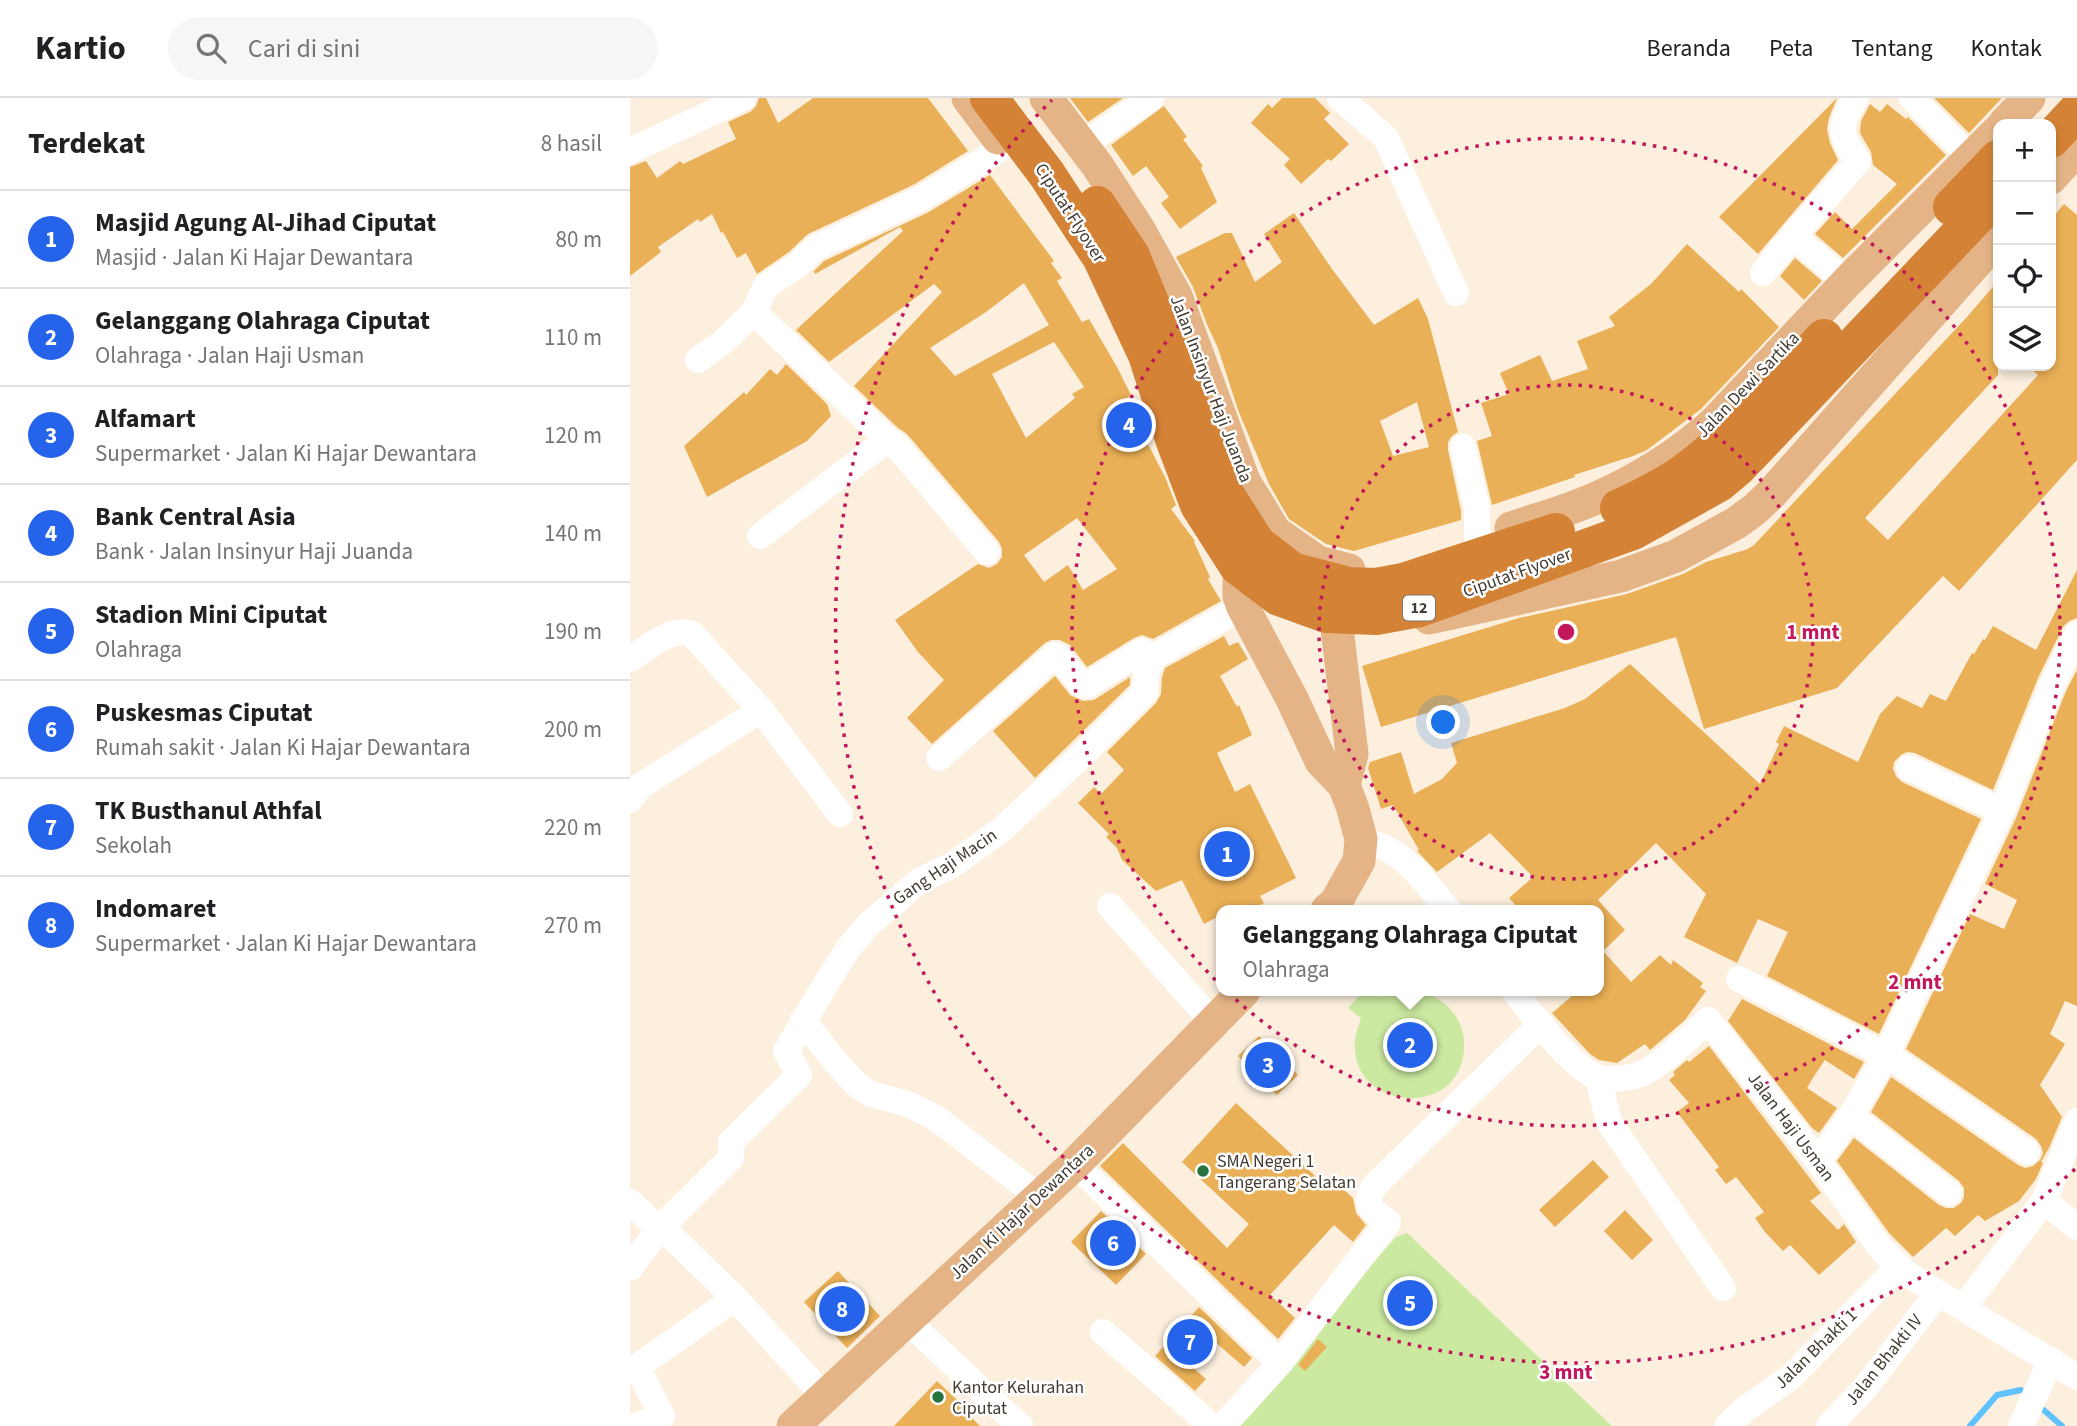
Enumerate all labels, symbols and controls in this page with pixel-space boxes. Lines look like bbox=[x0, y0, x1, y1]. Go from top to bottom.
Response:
search box bbox=[168, 17, 658, 80]
text: Kartio bbox=[35, 25, 126, 72]
icon: search bbox=[192, 29, 230, 67]
text: Cari di sini bbox=[248, 30, 360, 67]
text: Beranda bbox=[1647, 31, 1731, 66]
text: Peta bbox=[1769, 31, 1813, 66]
text: Tentang bbox=[1851, 31, 1933, 66]
text: Kontak bbox=[1971, 31, 2042, 66]
map controls bbox=[1993, 119, 2056, 371]
button: + bbox=[1993, 119, 2056, 182]
text: Terdekat bbox=[28, 122, 145, 165]
text: 8 hasil bbox=[541, 127, 602, 160]
street label: Ciputat Flyover bbox=[1029, 158, 1112, 268]
button: − bbox=[1993, 182, 2056, 245]
text: Masjid Agung Al-Jihad Ciputat bbox=[95, 204, 436, 241]
text: 1 bbox=[45, 223, 57, 256]
text: 80 m bbox=[555, 223, 602, 256]
text: Masjid · Jalan Ki Hajar Dewantara bbox=[95, 241, 413, 274]
button: locate bbox=[1993, 245, 2056, 308]
street label: Jalan Insinyur Haji Juanda bbox=[1164, 292, 1258, 486]
text: Gelanggang Olahraga Ciputat bbox=[95, 302, 430, 339]
button: layers bbox=[1993, 308, 2056, 371]
text: 2 bbox=[45, 321, 57, 354]
text: 110 m bbox=[544, 321, 602, 354]
street label: Jalan Dewi Sartika bbox=[1691, 326, 1805, 444]
text: Olahraga · Jalan Haji Usman bbox=[95, 339, 364, 372]
pin: 4 bbox=[1106, 399, 1152, 451]
text: Alfamart bbox=[95, 400, 196, 437]
text: 3 bbox=[45, 419, 57, 452]
text: 120 m bbox=[544, 419, 602, 452]
text: Supermarket · Jalan Ki Hajar Dewantara bbox=[95, 437, 477, 470]
text: Bank Central Asia bbox=[95, 498, 296, 535]
text: 4 bbox=[45, 517, 57, 550]
text: 140 m bbox=[544, 517, 602, 550]
text: Bank · Jalan Insinyur Haji Juanda bbox=[95, 535, 413, 568]
street label: Ciputat Flyover bbox=[1459, 542, 1575, 604]
text: Stadion Mini Ciputat bbox=[95, 596, 327, 633]
road number: 12 bbox=[1403, 596, 1435, 621]
text: 5 bbox=[45, 615, 57, 648]
text: 190 m bbox=[544, 615, 602, 648]
text: 1 mnt bbox=[1786, 617, 1840, 647]
centre of rings bbox=[1554, 620, 1578, 644]
text: Olahraga bbox=[95, 633, 182, 666]
text: Puskesmas Ciputat bbox=[95, 694, 313, 731]
your location bbox=[1426, 705, 1460, 739]
text: 6 bbox=[45, 713, 57, 746]
text: 200 m bbox=[544, 713, 602, 746]
text: Rumah sakit · Jalan Ki Hajar Dewantara bbox=[95, 731, 471, 764]
text: TK Busthanul Athfal bbox=[95, 792, 322, 829]
text: 7 bbox=[45, 811, 57, 844]
text: 220 m bbox=[544, 811, 602, 844]
street label: Gang Haji Macin bbox=[888, 823, 1002, 911]
pin: 1 bbox=[1204, 828, 1250, 880]
text: Sekolah bbox=[95, 829, 172, 862]
text: Indomaret bbox=[95, 890, 216, 927]
popup bbox=[1216, 905, 1604, 996]
text: 8 bbox=[45, 909, 57, 942]
text: 270 m bbox=[544, 909, 602, 942]
text: Gelanggang Olahraga Ciputat bbox=[1243, 916, 1577, 953]
text: Supermarket · Jalan Ki Hajar Dewantara bbox=[95, 927, 477, 960]
text: Olahraga bbox=[1243, 953, 1330, 986]
text: 2 mnt bbox=[1888, 967, 1942, 997]
pin: 2 bbox=[1387, 1019, 1433, 1071]
pin: 3 bbox=[1245, 1039, 1291, 1091]
street label: Jalan Haji Usman bbox=[1742, 1067, 1840, 1187]
street label: Jalan Ki Hajar Dewantara bbox=[944, 1138, 1100, 1286]
place label: SMA Negeri 1 Tangerang Selatan bbox=[1217, 1149, 1356, 1195]
marker: SMA Negeri 1 Tangerang Selatan bbox=[1195, 1163, 1211, 1179]
pin: 6 bbox=[1090, 1217, 1136, 1269]
pin: 5 bbox=[1387, 1277, 1433, 1329]
pin: 8 bbox=[819, 1283, 865, 1335]
street label: Jalan Bhakti 1 bbox=[1769, 1303, 1863, 1395]
street label: Jalan Bhakti IV bbox=[1839, 1308, 1929, 1411]
pin: 7 bbox=[1167, 1316, 1213, 1368]
text: 3 mnt bbox=[1539, 1357, 1593, 1387]
place label: Kantor Kelurahan Ciputat bbox=[952, 1375, 1084, 1421]
marker: Kantor Kelurahan Ciputat bbox=[930, 1389, 946, 1405]

